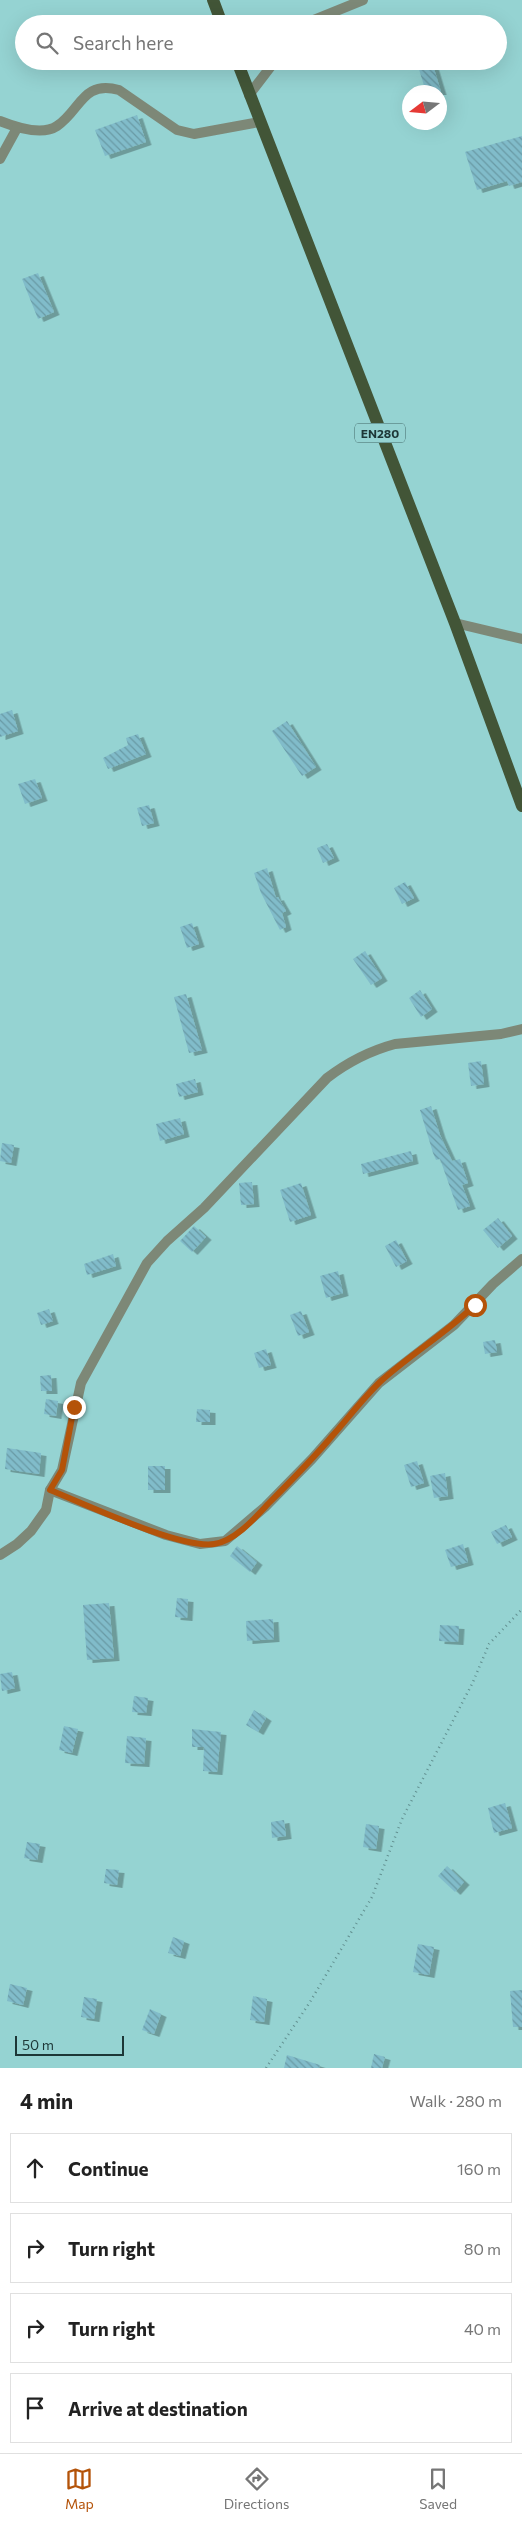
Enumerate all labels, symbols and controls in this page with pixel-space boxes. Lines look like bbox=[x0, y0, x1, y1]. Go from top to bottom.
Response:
search box bbox=[15, 15, 507, 70]
icon: search bbox=[33, 29, 61, 57]
text: Search here bbox=[73, 31, 173, 54]
north arrow bbox=[402, 85, 447, 130]
road number: EN280 bbox=[355, 423, 405, 442]
route start bbox=[464, 1294, 487, 1317]
route end bbox=[63, 1396, 86, 1419]
scale bar bbox=[15, 2033, 124, 2056]
text: 50 m bbox=[22, 2036, 54, 2053]
text: 4 min bbox=[20, 2088, 73, 2113]
text: Walk · 280 m bbox=[410, 2091, 502, 2110]
icon: ahead bbox=[21, 2154, 49, 2182]
text: Continue bbox=[68, 2157, 148, 2180]
text: 160 m bbox=[457, 2159, 501, 2178]
icon: right bbox=[21, 2234, 49, 2262]
text: Turn right bbox=[68, 2237, 155, 2260]
text: 80 m bbox=[464, 2239, 501, 2258]
icon: right bbox=[21, 2314, 49, 2342]
text: Turn right bbox=[68, 2317, 155, 2340]
text: 40 m bbox=[464, 2319, 501, 2338]
icon: arrive bbox=[21, 2394, 49, 2422]
text: Arrive at destination bbox=[68, 2397, 248, 2420]
tab: Map bbox=[65, 2465, 94, 2512]
tab: Directions bbox=[224, 2465, 289, 2512]
tab: Saved bbox=[419, 2465, 457, 2512]

